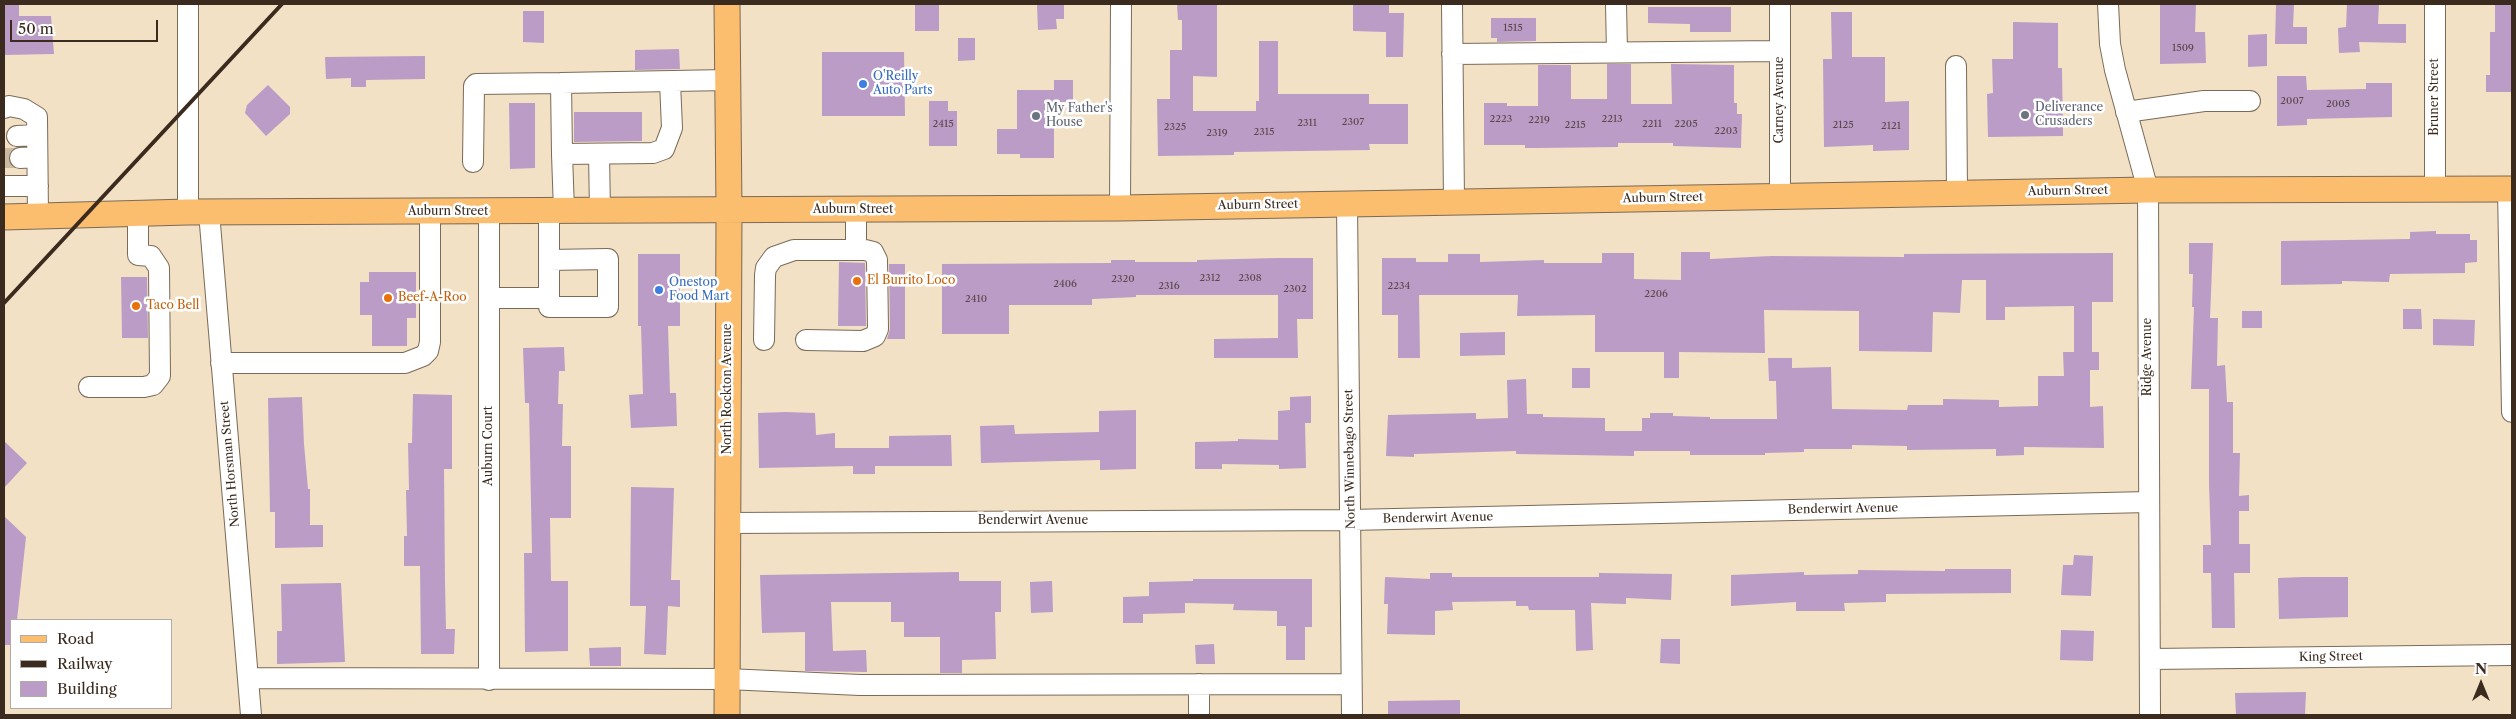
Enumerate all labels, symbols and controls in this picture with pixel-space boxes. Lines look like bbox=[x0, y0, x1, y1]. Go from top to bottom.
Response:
scale bar bbox=[12, 10, 160, 42]
text: 50 m bbox=[18, 19, 54, 38]
house number: 1515 bbox=[1503, 22, 1523, 34]
house number: 1509 bbox=[2172, 42, 2194, 54]
street label: Carney Avenue bbox=[1773, 56, 1787, 144]
street label: Bruner Street bbox=[2428, 58, 2442, 136]
place label: O'Reilly Auto Parts bbox=[873, 70, 933, 98]
marker: O'Reilly Auto Parts bbox=[857, 78, 869, 90]
house number: 2007 bbox=[2280, 95, 2304, 107]
house number: 2005 bbox=[2326, 98, 2350, 110]
place label: Deliverance Crusaders bbox=[2035, 101, 2103, 129]
place label: My Father's House bbox=[1046, 102, 1113, 130]
marker: Deliverance Crusaders bbox=[2019, 109, 2031, 121]
marker: My Father's House bbox=[1030, 110, 1042, 122]
house number: 2223 bbox=[1490, 113, 1512, 125]
house number: 2213 bbox=[1601, 113, 1623, 125]
house number: 2219 bbox=[1528, 114, 1550, 126]
house number: 2307 bbox=[1342, 116, 1364, 128]
house number: 2311 bbox=[1297, 117, 1317, 129]
house number: 2415 bbox=[932, 118, 954, 130]
house number: 2211 bbox=[1642, 118, 1662, 130]
house number: 2205 bbox=[1674, 118, 1698, 130]
house number: 2215 bbox=[1564, 119, 1586, 131]
house number: 2125 bbox=[1832, 119, 1854, 131]
house number: 2121 bbox=[1881, 120, 1901, 132]
house number: 2325 bbox=[1164, 121, 1186, 133]
house number: 2203 bbox=[1714, 125, 1738, 137]
house number: 2315 bbox=[1254, 126, 1274, 138]
house number: 2319 bbox=[1206, 127, 1228, 139]
street label: Auburn Street bbox=[2028, 183, 2108, 199]
street label: Auburn Street bbox=[1623, 190, 1703, 206]
street label: Auburn Street bbox=[1218, 197, 1298, 213]
street label: Auburn Street bbox=[813, 203, 893, 217]
street label: Auburn Street bbox=[408, 205, 488, 219]
house number: 2312 bbox=[1199, 272, 1221, 284]
house number: 2308 bbox=[1238, 272, 1262, 284]
house number: 2320 bbox=[1111, 273, 1135, 285]
place label: El Burrito Loco bbox=[867, 274, 955, 288]
marker: El Burrito Loco bbox=[851, 275, 863, 287]
place label: Onestop Food Mart bbox=[669, 276, 729, 304]
house number: 2406 bbox=[1053, 278, 1077, 290]
house number: 2316 bbox=[1158, 280, 1180, 292]
house number: 2234 bbox=[1388, 280, 1410, 292]
house number: 2302 bbox=[1283, 283, 1307, 295]
marker: Onestop Food Mart bbox=[653, 284, 665, 296]
house number: 2206 bbox=[1644, 288, 1668, 300]
place label: Beef-A-Roo bbox=[398, 291, 467, 305]
marker: Beef-A-Roo bbox=[382, 292, 394, 304]
house number: 2410 bbox=[965, 293, 987, 305]
place label: Taco Bell bbox=[146, 299, 199, 313]
marker: Taco Bell bbox=[130, 300, 142, 312]
street label: Ridge Avenue bbox=[2141, 318, 2155, 396]
street label: North Rockton Avenue bbox=[721, 323, 735, 455]
street label: North Winnebago Street bbox=[1342, 389, 1358, 529]
street label: North Horsman Street bbox=[217, 400, 243, 528]
street label: Auburn Court bbox=[482, 406, 496, 486]
street label: Benderwirt Avenue bbox=[1788, 501, 1898, 517]
street label: Benderwirt Avenue bbox=[1383, 510, 1493, 526]
street label: Benderwirt Avenue bbox=[978, 514, 1088, 528]
legend bbox=[10, 619, 172, 709]
text: Road bbox=[57, 629, 94, 648]
street label: King Street bbox=[2299, 649, 2363, 665]
text: Railway bbox=[57, 654, 113, 673]
north arrow bbox=[2456, 659, 2506, 709]
text: N bbox=[2475, 660, 2487, 678]
text: Building bbox=[57, 679, 117, 698]

